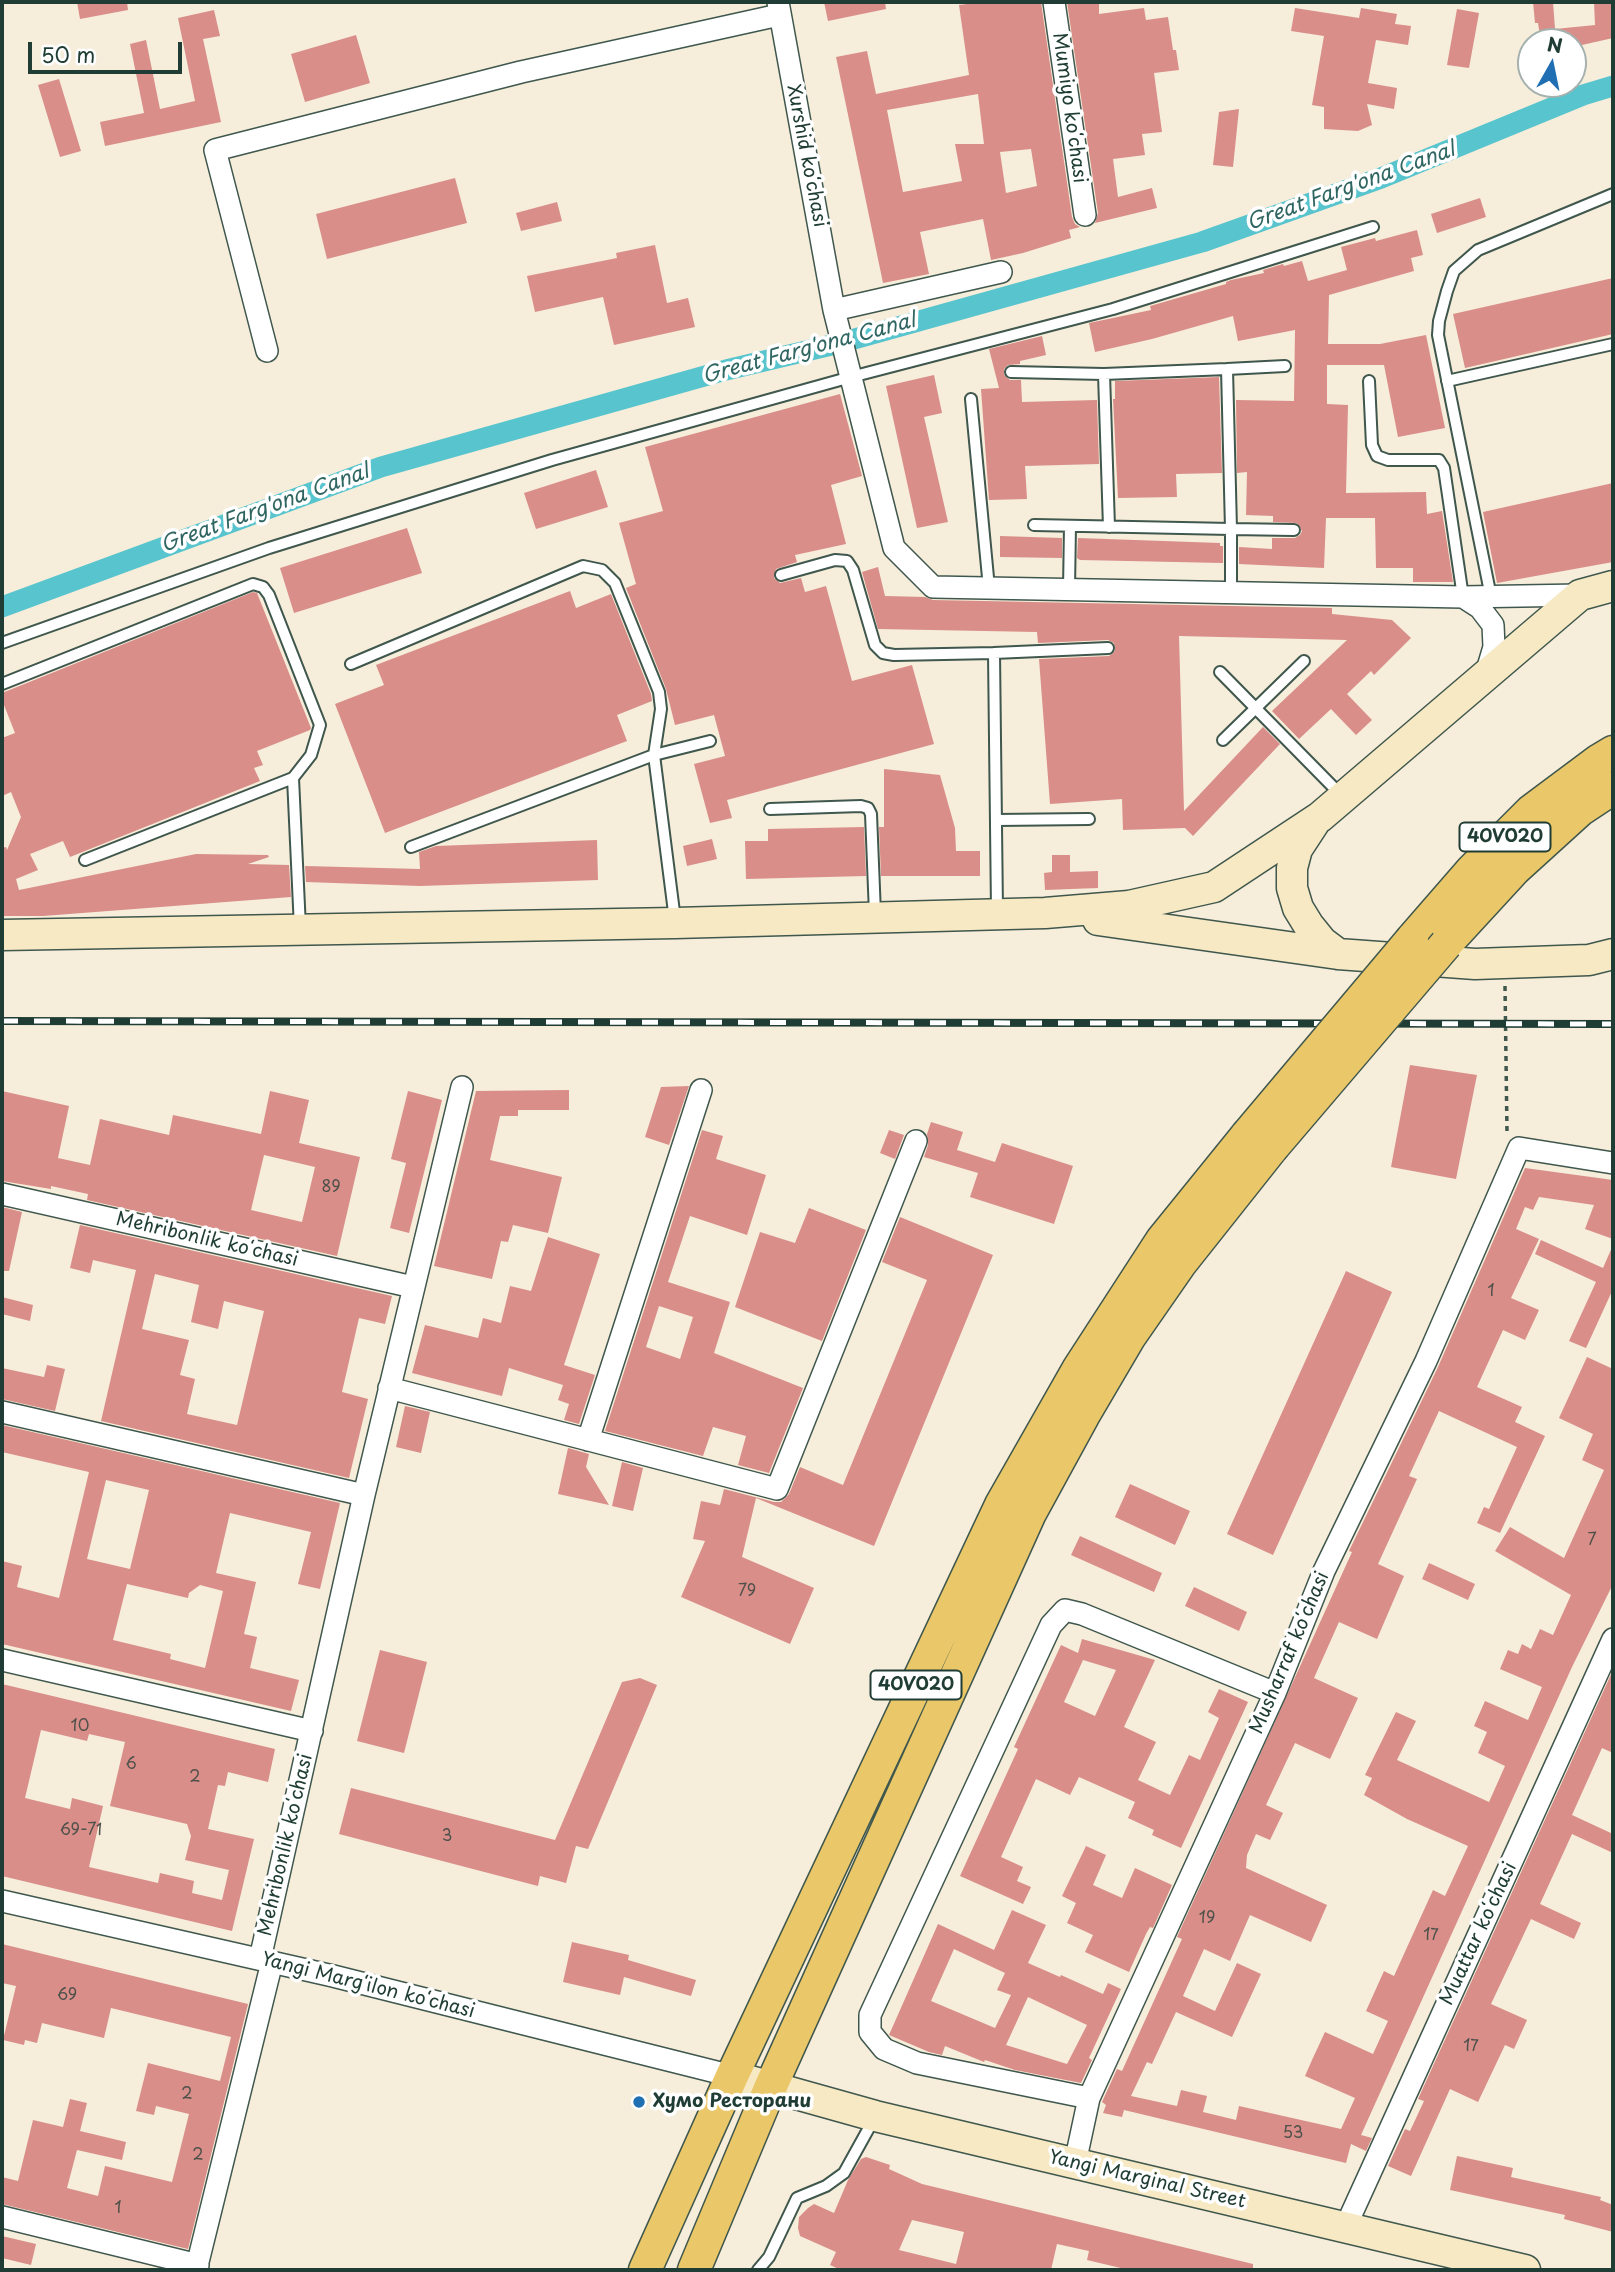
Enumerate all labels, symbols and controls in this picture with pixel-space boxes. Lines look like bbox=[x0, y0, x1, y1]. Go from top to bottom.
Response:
scale bar bbox=[32, 28, 186, 72]
north arrow bbox=[1517, 28, 1587, 98]
text: N bbox=[1545, 29, 1565, 59]
street label: Mumiyo koʻchasi bbox=[1047, 31, 1091, 185]
text: 50 m bbox=[41, 38, 95, 70]
street label: Xurshid koʻchasi bbox=[781, 83, 831, 229]
water label: Great Farg'ona Canal bbox=[1244, 138, 1458, 236]
water label: Great Farg'ona Canal bbox=[700, 308, 918, 390]
water label: Great Farg'ona Canal bbox=[158, 460, 372, 558]
road number: 40V020 bbox=[1460, 822, 1550, 852]
house number: 89 bbox=[321, 1178, 341, 1198]
street label: Mehribonlik koʻchasi bbox=[114, 1208, 300, 1272]
house number: 1 bbox=[1487, 1282, 1495, 1302]
house number: 7 bbox=[1587, 1531, 1597, 1551]
street label: Musharraf koʻchasi bbox=[1245, 1568, 1335, 1738]
house number: 79 bbox=[738, 1582, 756, 1602]
road number: 40V020 bbox=[870, 1670, 962, 1700]
house number: 10 bbox=[71, 1717, 89, 1737]
street label: Mehribonlik koʻchasi bbox=[254, 1752, 318, 1938]
house number: 6 bbox=[125, 1755, 137, 1775]
house number: 2 bbox=[189, 1768, 201, 1788]
house number: 69-71 bbox=[60, 1821, 102, 1841]
house number: 3 bbox=[442, 1827, 452, 1847]
street label: Muattar koʻchasi bbox=[1436, 1859, 1522, 2009]
house number: 19 bbox=[1199, 1909, 1215, 1929]
house number: 17 bbox=[1423, 1926, 1439, 1946]
street label: Yangi Margʻilon koʻchasi bbox=[259, 1948, 477, 2024]
house number: 69 bbox=[57, 1986, 77, 2006]
house number: 17 bbox=[1463, 2037, 1479, 2057]
house number: 2 bbox=[181, 2085, 193, 2105]
place label: Хумо Ресторани bbox=[653, 2091, 811, 2113]
marker: Хумо Ресторани bbox=[631, 2094, 647, 2110]
house number: 53 bbox=[1283, 2124, 1303, 2144]
house number: 2 bbox=[192, 2146, 204, 2166]
street label: Yangi Marginal Street bbox=[1046, 2146, 1248, 2214]
house number: 1 bbox=[114, 2199, 122, 2219]

